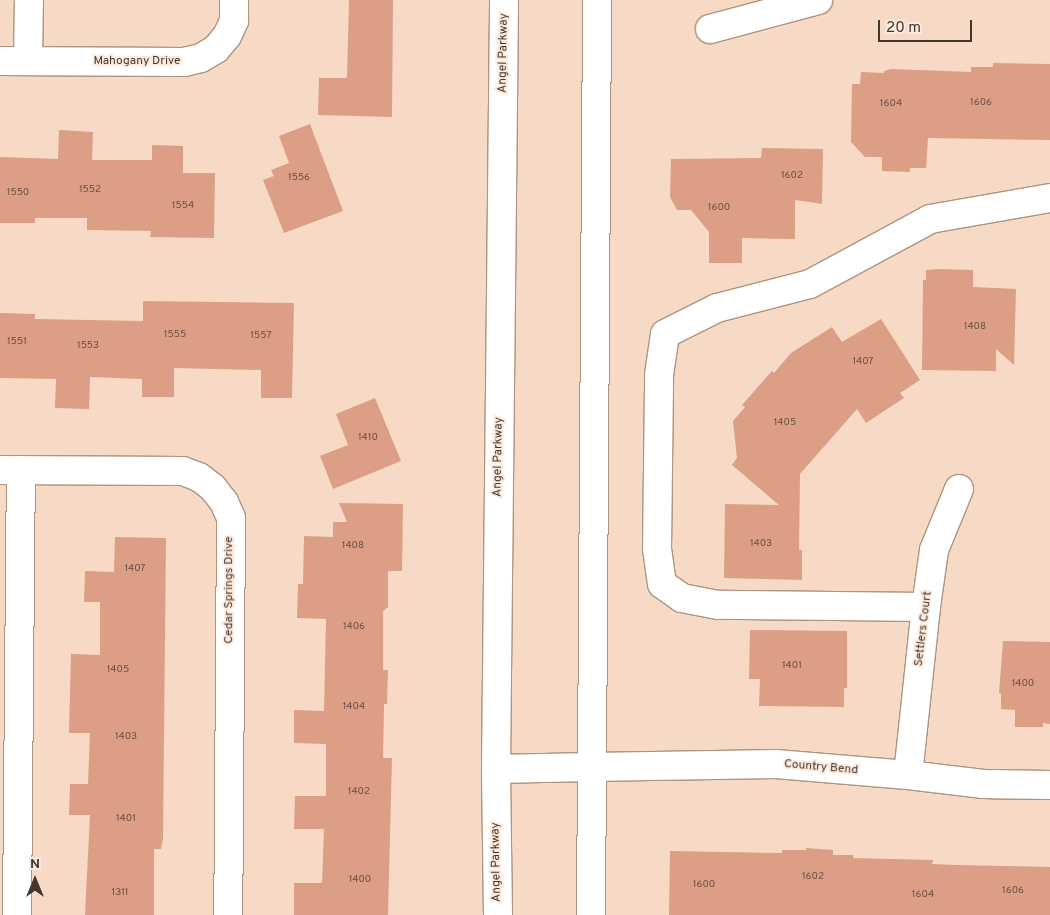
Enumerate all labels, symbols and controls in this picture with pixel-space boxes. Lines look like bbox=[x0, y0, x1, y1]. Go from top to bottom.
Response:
scale bar bbox=[880, 10, 974, 42]
street label: Angel Parkway bbox=[496, 13, 512, 93]
text: 20 m bbox=[886, 19, 921, 38]
street label: Mahogany Drive bbox=[93, 55, 181, 69]
house number: 1606 bbox=[970, 97, 992, 109]
house number: 1604 bbox=[880, 98, 902, 110]
house number: 1602 bbox=[781, 170, 803, 182]
house number: 1556 bbox=[288, 172, 310, 184]
house number: 1552 bbox=[79, 184, 101, 196]
house number: 1550 bbox=[7, 187, 29, 199]
house number: 1554 bbox=[172, 200, 194, 212]
house number: 1600 bbox=[708, 202, 730, 214]
house number: 1408 bbox=[964, 321, 986, 333]
house number: 1555 bbox=[164, 329, 186, 341]
house number: 1557 bbox=[250, 330, 272, 342]
house number: 1551 bbox=[7, 336, 27, 348]
house number: 1553 bbox=[77, 340, 99, 352]
house number: 1407 bbox=[852, 356, 874, 368]
street label: Angel Parkway bbox=[491, 417, 507, 497]
house number: 1405 bbox=[774, 417, 796, 429]
house number: 1410 bbox=[358, 432, 378, 444]
street label: Cedar Springs Drive bbox=[223, 536, 237, 644]
house number: 1403 bbox=[750, 538, 772, 550]
house number: 1408 bbox=[342, 540, 364, 552]
house number: 1407 bbox=[124, 563, 146, 575]
street label: Settlers Court bbox=[912, 591, 936, 667]
house number: 1406 bbox=[343, 621, 365, 633]
house number: 1401 bbox=[782, 660, 802, 672]
house number: 1405 bbox=[107, 664, 129, 676]
house number: 1400 bbox=[1012, 678, 1034, 690]
house number: 1404 bbox=[343, 701, 365, 713]
house number: 1403 bbox=[115, 731, 137, 743]
street label: Country Bend bbox=[783, 758, 859, 778]
house number: 1402 bbox=[348, 786, 370, 798]
house number: 1401 bbox=[116, 813, 136, 825]
street label: Angel Parkway bbox=[489, 822, 505, 902]
north arrow bbox=[10, 855, 60, 905]
text: N bbox=[30, 856, 40, 873]
house number: 1602 bbox=[802, 871, 824, 883]
house number: 1400 bbox=[349, 874, 371, 886]
house number: 1600 bbox=[693, 879, 715, 891]
house number: 1606 bbox=[1002, 885, 1024, 897]
house number: 1311 bbox=[111, 887, 129, 899]
house number: 1604 bbox=[912, 889, 934, 901]

